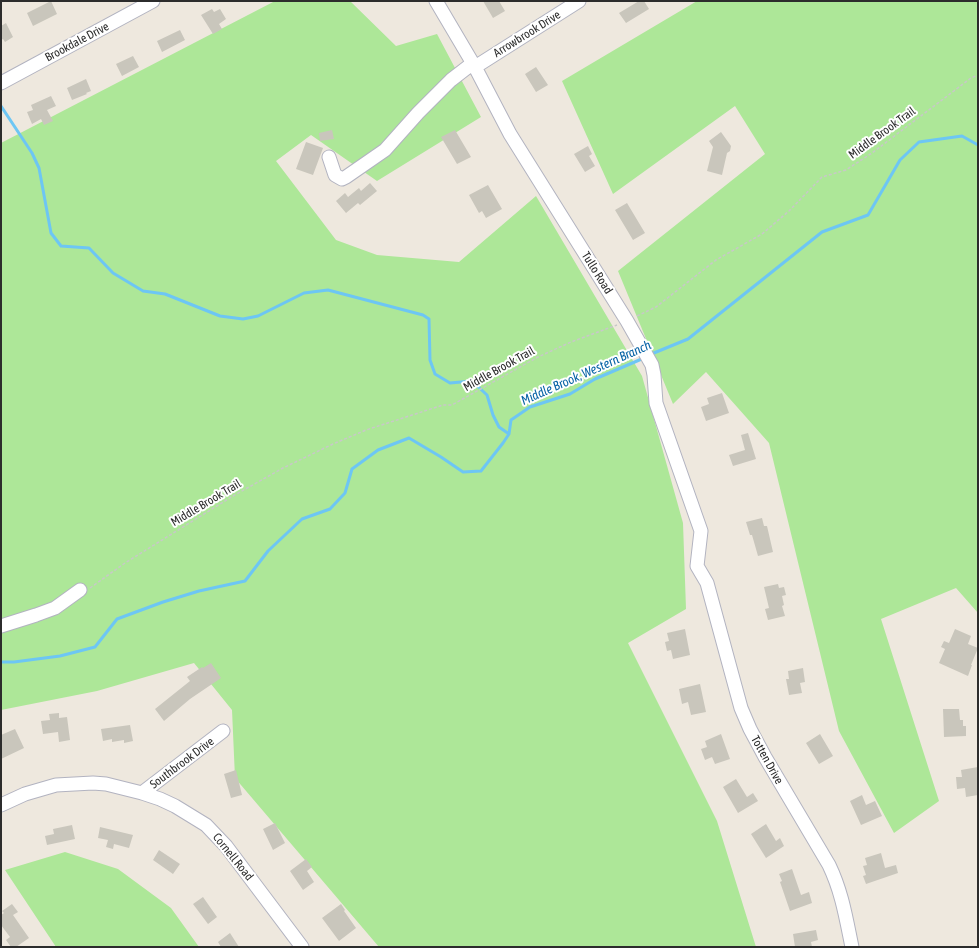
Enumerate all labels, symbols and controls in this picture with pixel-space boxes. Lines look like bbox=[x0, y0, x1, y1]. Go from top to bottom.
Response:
street label: Arrowbrook Drive bbox=[491, 8, 563, 60]
street label: Brookdale Drive bbox=[43, 19, 111, 65]
street label: Middle Brook Trail bbox=[846, 104, 918, 162]
street label: Tullo Road bbox=[578, 249, 616, 297]
water label: Middle Brook, Western Branch bbox=[519, 337, 653, 409]
street label: Middle Brook Trail bbox=[461, 344, 537, 394]
street label: Middle Brook Trail bbox=[168, 476, 244, 530]
street label: Totten Drive bbox=[748, 733, 786, 787]
street label: Southbrook Drive bbox=[147, 734, 217, 792]
street label: Cornell Road bbox=[210, 830, 256, 884]

